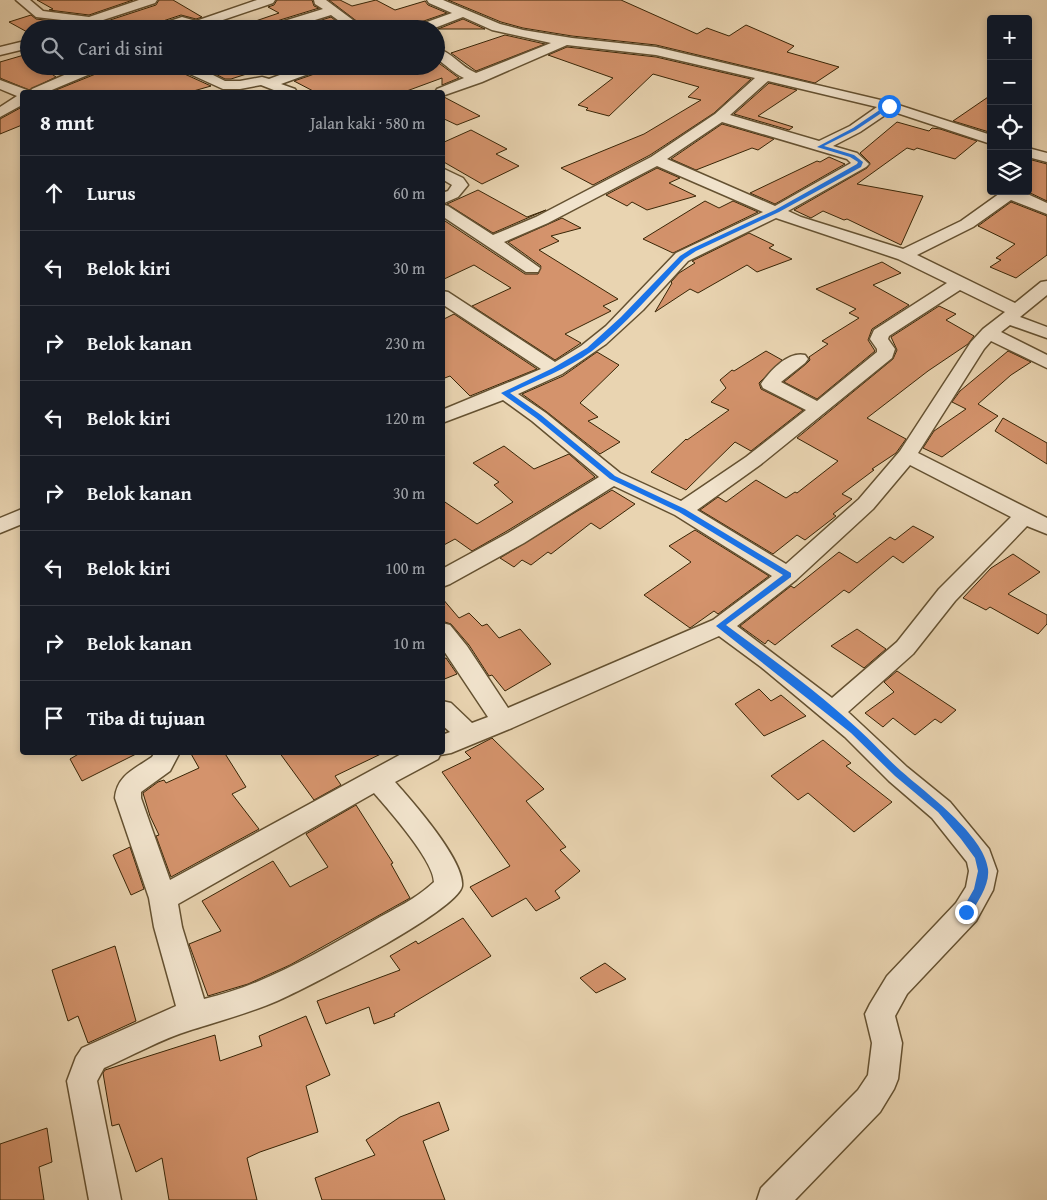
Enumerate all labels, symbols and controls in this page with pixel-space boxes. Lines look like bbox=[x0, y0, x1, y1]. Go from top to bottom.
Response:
map controls bbox=[987, 15, 1032, 195]
button: + bbox=[987, 15, 1032, 60]
search box bbox=[20, 20, 445, 75]
icon: search bbox=[38, 34, 66, 62]
text: Cari di sini bbox=[78, 34, 163, 62]
button: − bbox=[987, 60, 1032, 105]
route start bbox=[878, 95, 901, 118]
button: locate bbox=[987, 105, 1032, 150]
text: 8 mnt bbox=[40, 107, 94, 138]
text: Jalan kaki · 580 m bbox=[310, 111, 425, 135]
button: layers bbox=[987, 150, 1032, 195]
icon: ahead bbox=[40, 179, 68, 207]
text: Lurus bbox=[87, 179, 136, 207]
text: 60 m bbox=[393, 181, 425, 205]
icon: left bbox=[40, 254, 68, 282]
text: Belok kiri bbox=[87, 254, 170, 282]
text: 30 m bbox=[393, 256, 425, 280]
icon: right bbox=[40, 329, 68, 357]
text: Belok kanan bbox=[87, 329, 192, 357]
text: 230 m bbox=[385, 331, 425, 355]
icon: left bbox=[40, 404, 68, 432]
text: Belok kiri bbox=[87, 404, 170, 432]
text: 120 m bbox=[385, 406, 425, 430]
icon: right bbox=[40, 479, 68, 507]
text: Belok kanan bbox=[87, 479, 192, 507]
text: 30 m bbox=[393, 481, 425, 505]
icon: left bbox=[40, 554, 68, 582]
text: Belok kiri bbox=[87, 554, 170, 582]
text: 100 m bbox=[385, 556, 425, 580]
icon: right bbox=[40, 629, 68, 657]
text: Belok kanan bbox=[87, 629, 192, 657]
text: 10 m bbox=[393, 631, 425, 655]
icon: arrive bbox=[40, 704, 68, 732]
text: Tiba di tujuan bbox=[87, 704, 205, 732]
route end bbox=[955, 901, 978, 924]

